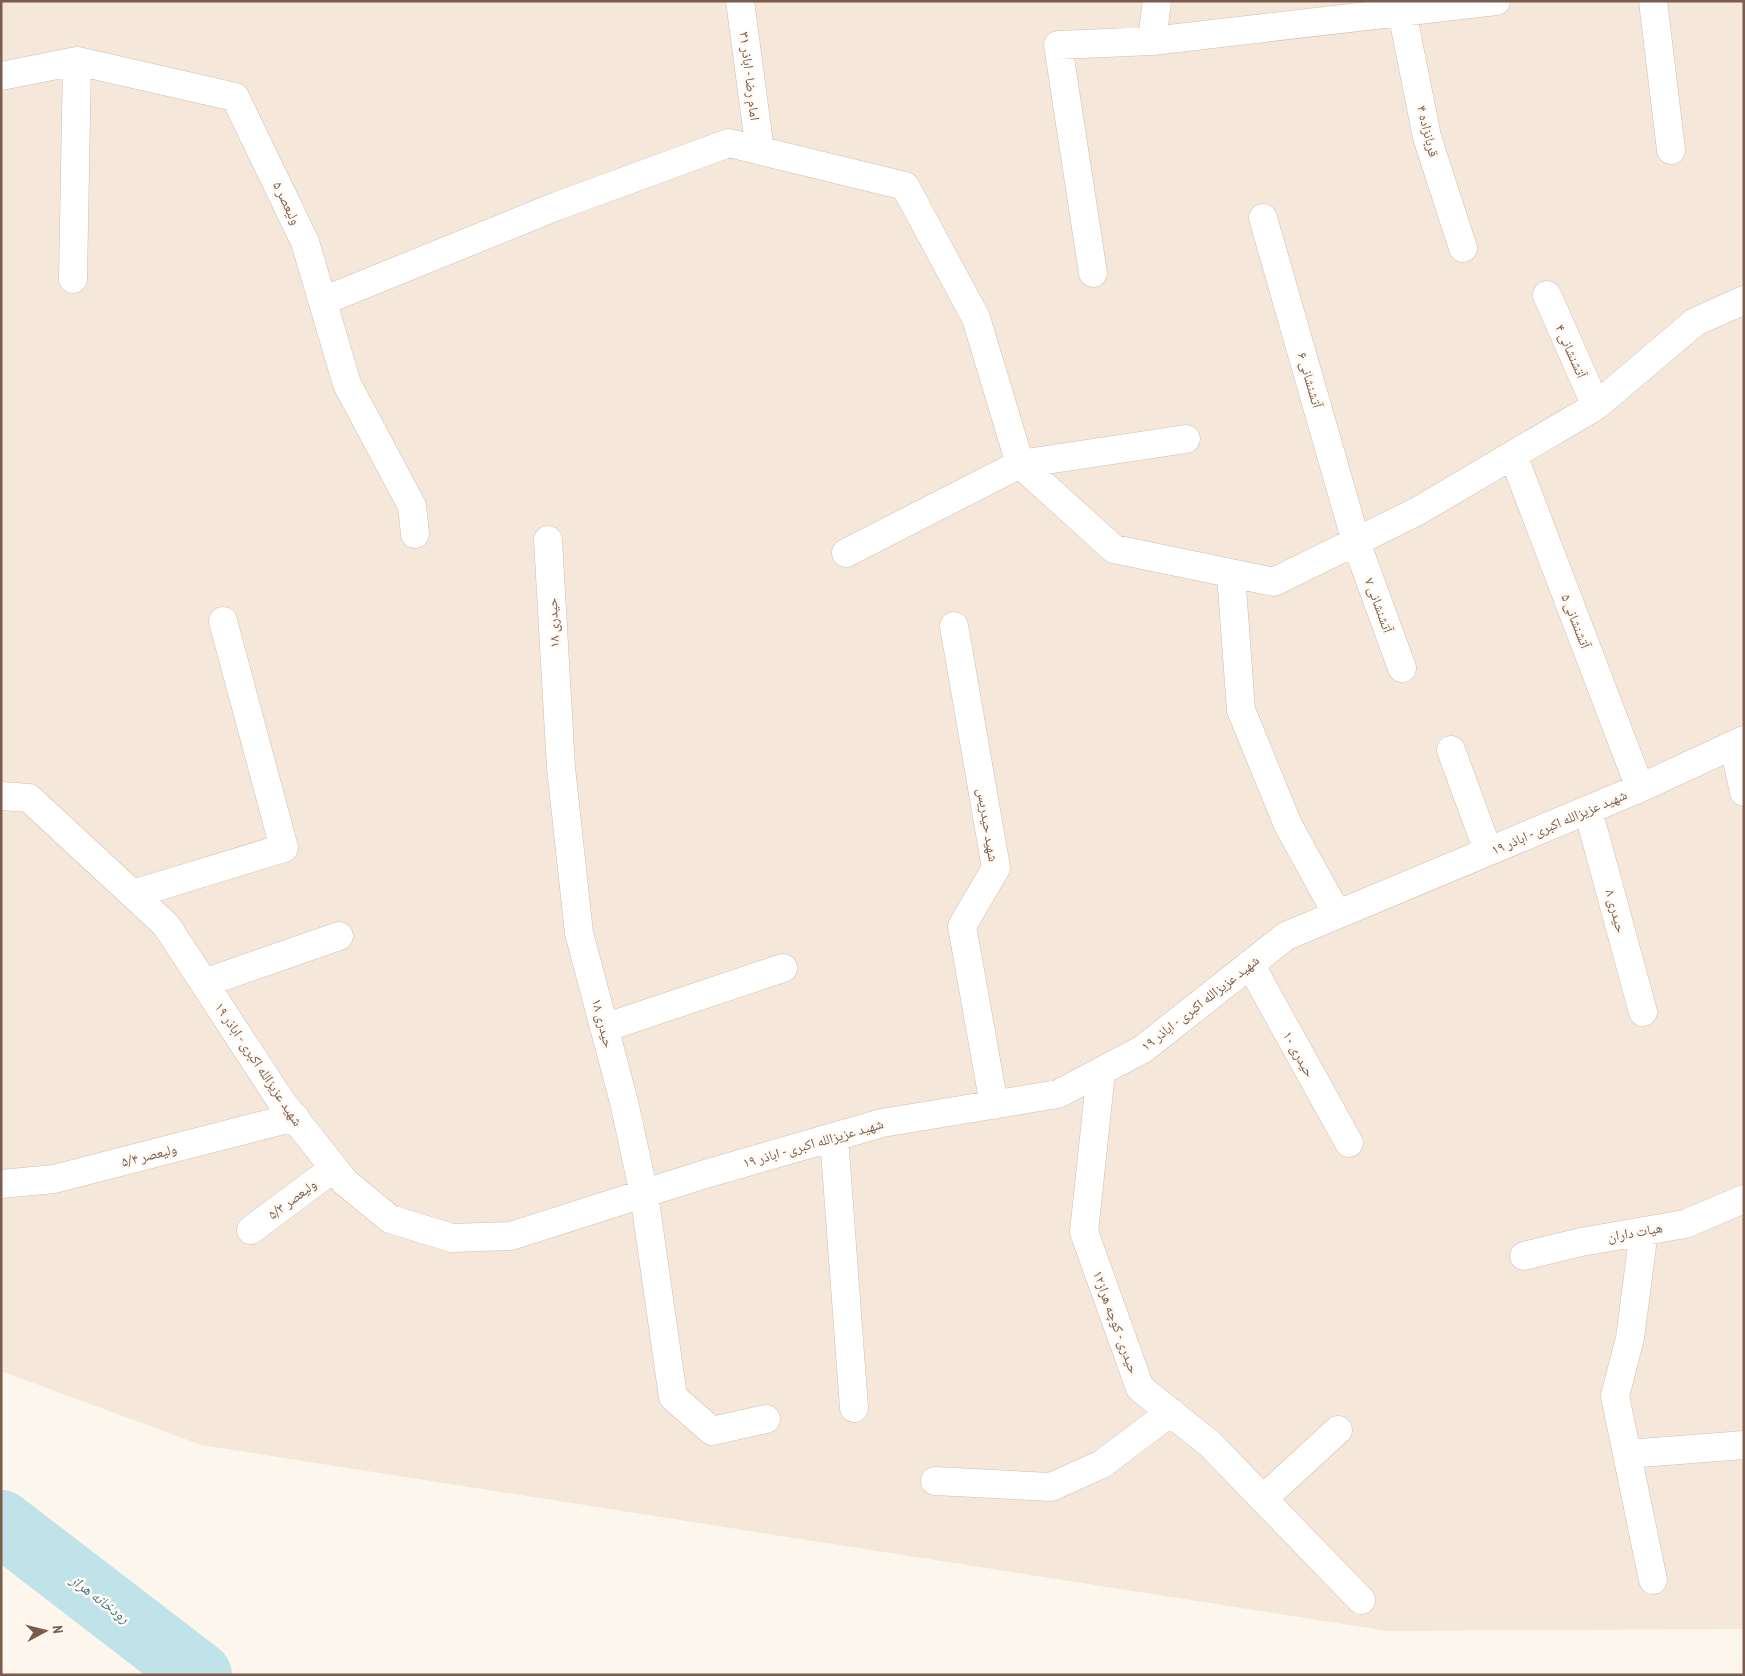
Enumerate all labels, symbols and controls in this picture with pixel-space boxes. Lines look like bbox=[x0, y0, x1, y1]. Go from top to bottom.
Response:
street label: امام رضا - اباذر ۳۱ bbox=[735, 31, 764, 122]
street label: قربانزاده ۴ bbox=[1413, 103, 1443, 159]
street label: ولیعصر ۵ bbox=[269, 178, 305, 228]
street label: آتشنشانی ۴ bbox=[1551, 321, 1591, 381]
street label: آتشنشانی ۶ bbox=[1293, 350, 1327, 410]
street label: آتشنشانی ۷ bbox=[1361, 575, 1397, 635]
street label: آتشنشانی ۵ bbox=[1557, 591, 1595, 651]
street label: حیدری ۱۸ bbox=[543, 597, 563, 649]
street label: شهید عزیزالله اکبری - اباذر ۱۹ bbox=[1489, 785, 1629, 859]
street label: شهید حیدریس bbox=[973, 787, 1003, 863]
street label: حیدری ۸ bbox=[1602, 887, 1630, 935]
street label: شهید عزیزالله اکبری - اباذر ۱۹ bbox=[1137, 951, 1263, 1055]
street label: حیدری ۱۸ bbox=[588, 996, 618, 1050]
street label: شهید عزیزالله اکبری - اباذر ۱۹ bbox=[211, 999, 307, 1129]
street label: حیدری ۱۰ bbox=[1279, 1028, 1319, 1080]
street label: شهید عزیزالله اکبری - اباذر ۱۹ bbox=[741, 1114, 885, 1172]
street label: ولیعصر ۵/۴ bbox=[119, 1139, 179, 1171]
street label: ولیعصر ۵/۳ bbox=[264, 1175, 320, 1223]
street label: هیات داران bbox=[1606, 1218, 1664, 1246]
street label: حیدری - كوچه هراز۱۲ bbox=[1089, 1268, 1143, 1376]
water label: رودخانه هراز bbox=[66, 1570, 134, 1627]
north arrow bbox=[20, 1606, 70, 1656]
text: N bbox=[49, 1625, 67, 1634]

